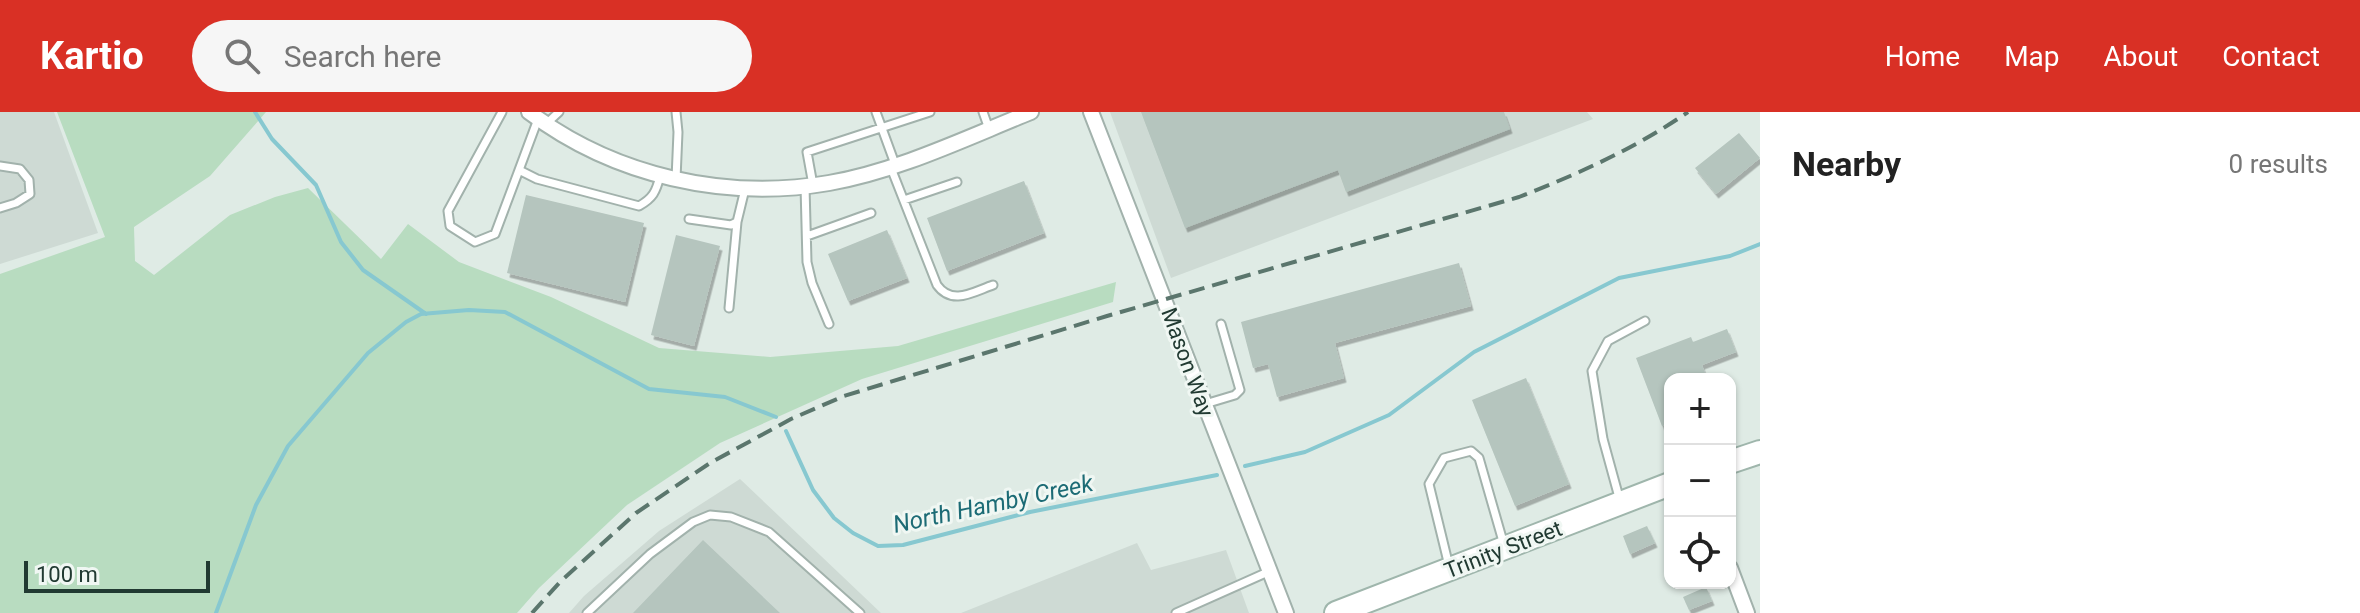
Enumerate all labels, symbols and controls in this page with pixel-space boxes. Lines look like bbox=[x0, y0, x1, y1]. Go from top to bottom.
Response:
search box bbox=[192, 20, 752, 92]
text: Kartio bbox=[40, 34, 144, 78]
icon: search bbox=[220, 34, 264, 78]
text: Search here bbox=[284, 39, 442, 74]
text: Home bbox=[1885, 40, 1960, 73]
text: Map bbox=[2004, 40, 2060, 73]
text: About bbox=[2104, 40, 2178, 73]
text: Contact bbox=[2222, 40, 2320, 73]
text: Nearby bbox=[1792, 144, 1901, 184]
text: 0 results bbox=[2229, 149, 2328, 179]
street label: Mason Way bbox=[1156, 304, 1219, 421]
map controls bbox=[1664, 373, 1736, 589]
button: + bbox=[1664, 373, 1736, 445]
button: − bbox=[1664, 445, 1736, 517]
water label: North Hamby Creek bbox=[891, 469, 1097, 539]
street label: Trinity Street bbox=[1441, 516, 1565, 583]
button: locate bbox=[1664, 517, 1736, 589]
scale bar bbox=[24, 557, 210, 593]
text: 100 m bbox=[36, 562, 98, 587]

